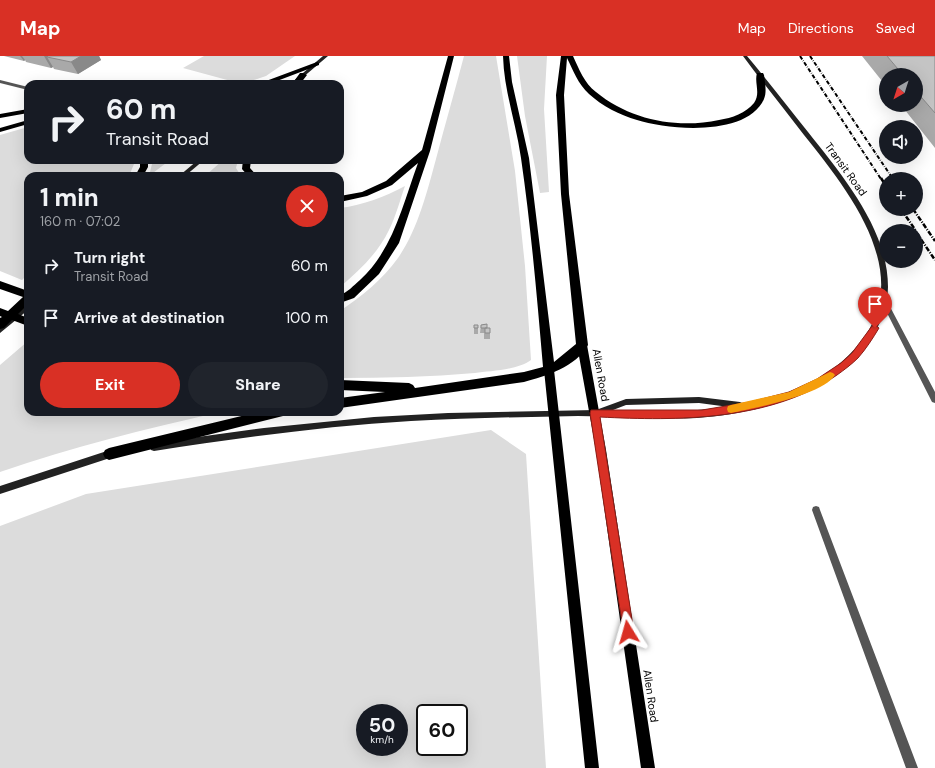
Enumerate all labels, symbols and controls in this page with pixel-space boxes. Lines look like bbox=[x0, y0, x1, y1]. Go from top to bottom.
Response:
text: Map bbox=[20, 16, 60, 41]
text: Map bbox=[738, 19, 766, 37]
text: Directions bbox=[788, 19, 854, 37]
text: Saved bbox=[876, 19, 915, 37]
north arrow bbox=[879, 68, 923, 112]
map controls bbox=[879, 68, 923, 268]
text: 60 m bbox=[106, 91, 176, 128]
icon: right bbox=[40, 96, 92, 148]
button: sound bbox=[879, 120, 923, 164]
text: Transit Road bbox=[106, 127, 209, 151]
street label: Transit Road bbox=[822, 139, 870, 199]
button: + bbox=[879, 172, 923, 216]
text: 1 min bbox=[40, 182, 99, 213]
button: close bbox=[286, 185, 328, 227]
text: 160 m · 07:02 bbox=[40, 213, 120, 230]
button: − bbox=[879, 224, 923, 268]
text: Turn right bbox=[74, 248, 145, 268]
icon: right bbox=[40, 255, 62, 277]
text: 60 m bbox=[291, 256, 328, 276]
text: Transit Road bbox=[74, 268, 148, 285]
pin bbox=[858, 287, 892, 328]
icon: arrive bbox=[864, 293, 886, 315]
icon: arrive bbox=[40, 307, 62, 329]
text: Arrive at destination bbox=[74, 308, 225, 328]
text: 100 m bbox=[285, 308, 328, 328]
street label: Allen Road bbox=[589, 348, 613, 403]
button: Exit bbox=[40, 362, 180, 408]
button: Share bbox=[188, 362, 328, 408]
position arrow bbox=[607, 611, 649, 653]
street label: Allen Road bbox=[640, 669, 662, 723]
speed limit sign: 60 bbox=[416, 704, 468, 756]
text: 50 bbox=[369, 712, 395, 738]
text: km/h bbox=[370, 733, 394, 746]

